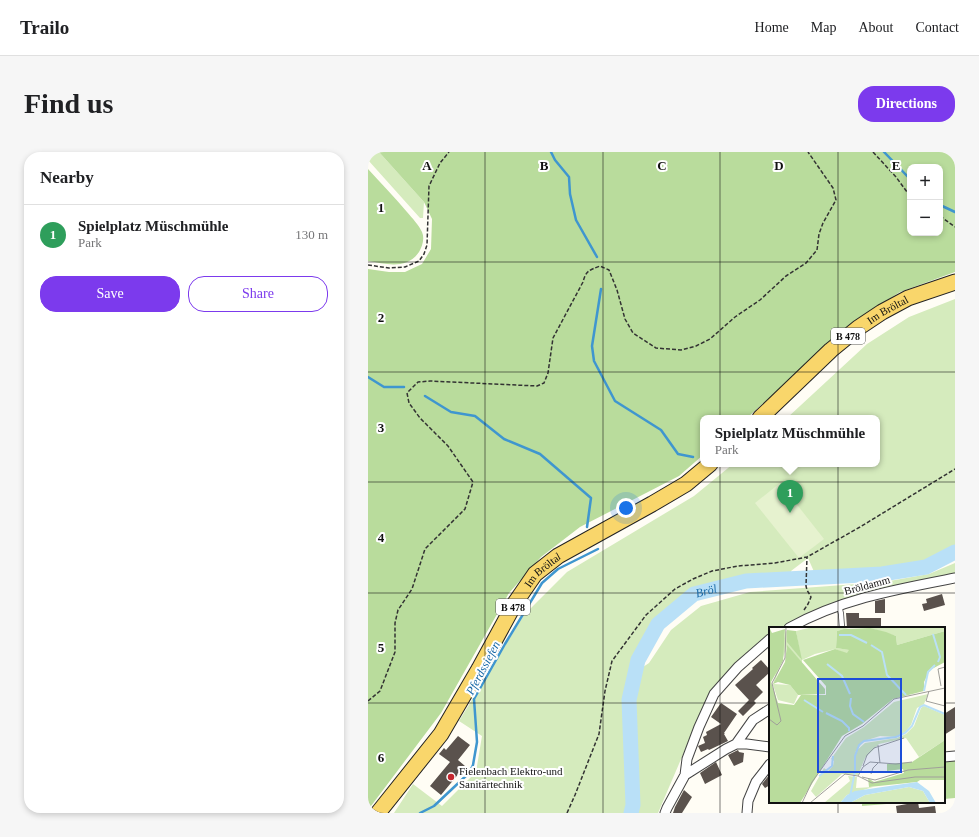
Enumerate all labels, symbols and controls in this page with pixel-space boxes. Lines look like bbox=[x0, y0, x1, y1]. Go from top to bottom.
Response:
text: Trailo bbox=[20, 17, 69, 38]
text: Home bbox=[755, 20, 789, 35]
text: Map bbox=[811, 20, 836, 35]
text: About bbox=[858, 20, 893, 35]
text: Contact bbox=[915, 20, 959, 35]
button: Directions bbox=[858, 86, 955, 122]
text: Find us bbox=[24, 88, 114, 119]
text: A bbox=[422, 158, 432, 173]
text: B bbox=[540, 158, 549, 173]
text: C bbox=[657, 158, 667, 173]
text: D bbox=[774, 158, 784, 173]
text: E bbox=[892, 158, 900, 173]
map controls bbox=[907, 164, 943, 236]
button: + bbox=[907, 164, 943, 200]
text: Nearby bbox=[40, 168, 94, 187]
text: 1 bbox=[378, 200, 384, 215]
button: − bbox=[907, 200, 943, 236]
text: Spielplatz Müschmühle bbox=[78, 218, 228, 234]
text: 1 bbox=[50, 227, 56, 242]
text: 130 m bbox=[295, 227, 328, 242]
text: Park bbox=[78, 235, 102, 250]
button: Save bbox=[40, 276, 180, 312]
button: Share bbox=[188, 276, 328, 312]
street label: Im Bröltal bbox=[865, 293, 910, 326]
text: 2 bbox=[378, 310, 384, 325]
road number: B 478 bbox=[831, 328, 865, 344]
popup bbox=[700, 415, 880, 467]
text: 3 bbox=[378, 420, 385, 435]
text: Spielplatz Müschmühle bbox=[715, 425, 865, 441]
text: Park bbox=[715, 442, 739, 457]
pin: 1 bbox=[777, 480, 803, 513]
your location bbox=[616, 498, 636, 518]
text: 4 bbox=[378, 530, 385, 545]
street label: Im Bröltal bbox=[522, 550, 563, 589]
street label: Bröldamm bbox=[843, 573, 892, 597]
water label: Bröl bbox=[694, 581, 719, 600]
road number: B 478 bbox=[496, 599, 530, 615]
inset map bbox=[769, 627, 945, 803]
water label: Pferdssiefen bbox=[463, 639, 503, 698]
text: 5 bbox=[378, 640, 385, 655]
text: 6 bbox=[378, 750, 385, 765]
place label: Fielenbach Elektro-und Sanitärtechnik bbox=[459, 765, 563, 790]
marker: Fielenbach Elektro-und Sanitärtechnik bbox=[446, 772, 456, 782]

